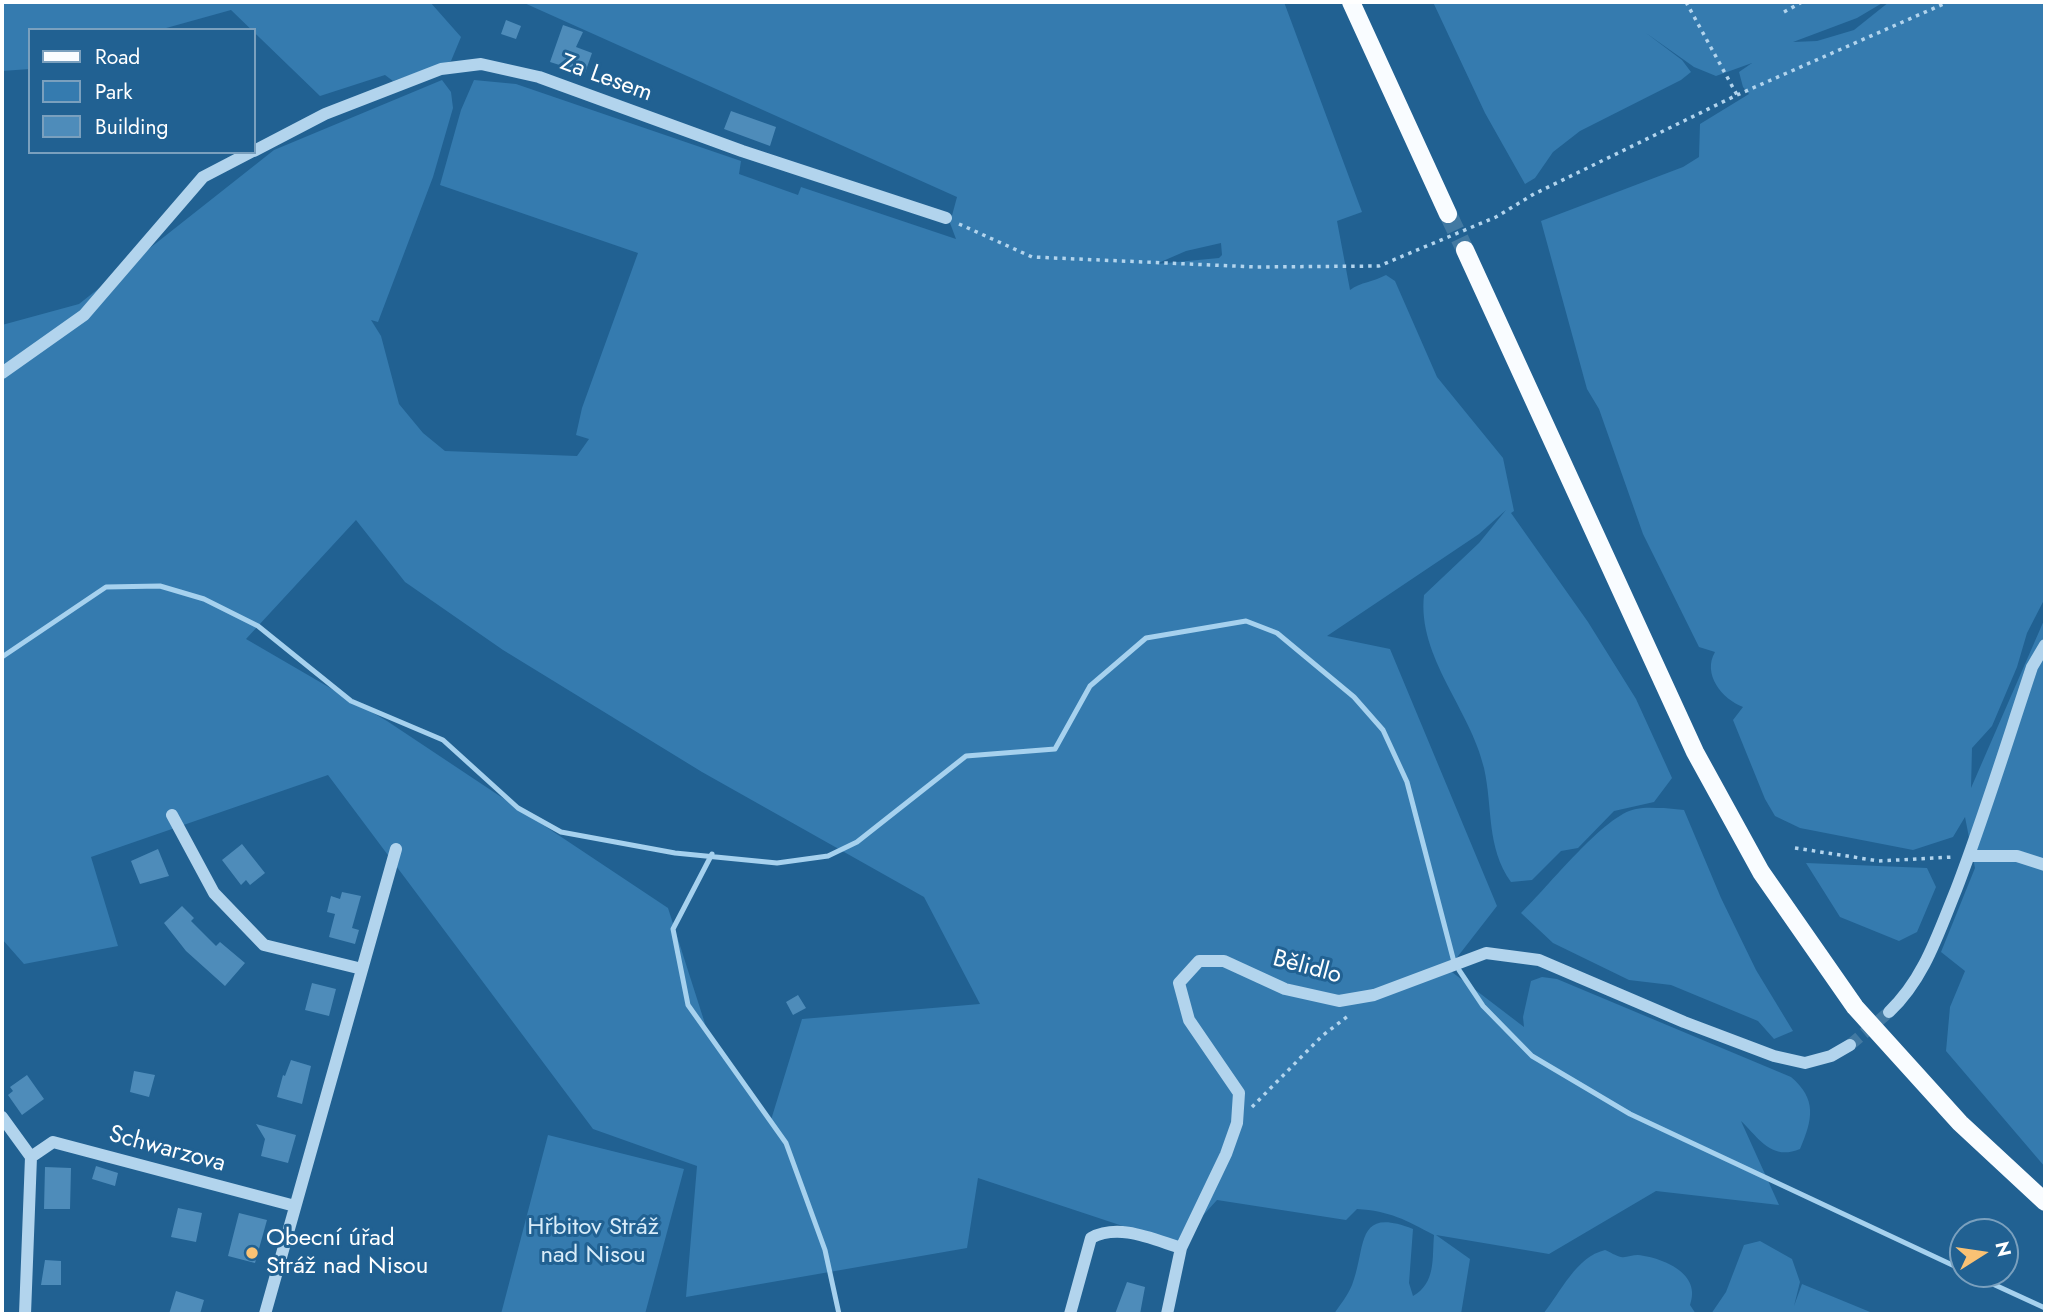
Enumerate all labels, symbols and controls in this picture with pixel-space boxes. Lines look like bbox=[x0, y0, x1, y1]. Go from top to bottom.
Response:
legend bbox=[28, 28, 256, 154]
text: Road bbox=[95, 42, 140, 72]
street label: Za Lesem bbox=[556, 49, 656, 109]
text: Park bbox=[95, 77, 132, 107]
text: Building bbox=[95, 112, 168, 142]
street label: Bělidlo bbox=[1270, 945, 1344, 991]
street label: Schwarzova bbox=[106, 1121, 228, 1179]
park label: Hřbitov Stráž nad Nisou bbox=[527, 1214, 659, 1270]
north arrow bbox=[1949, 1218, 2019, 1288]
place label: Obecní úřad Stráž nad Nisou bbox=[266, 1225, 428, 1281]
text: N bbox=[1988, 1239, 2018, 1259]
marker: Obecní úřad Stráž nad Nisou bbox=[244, 1245, 260, 1261]

